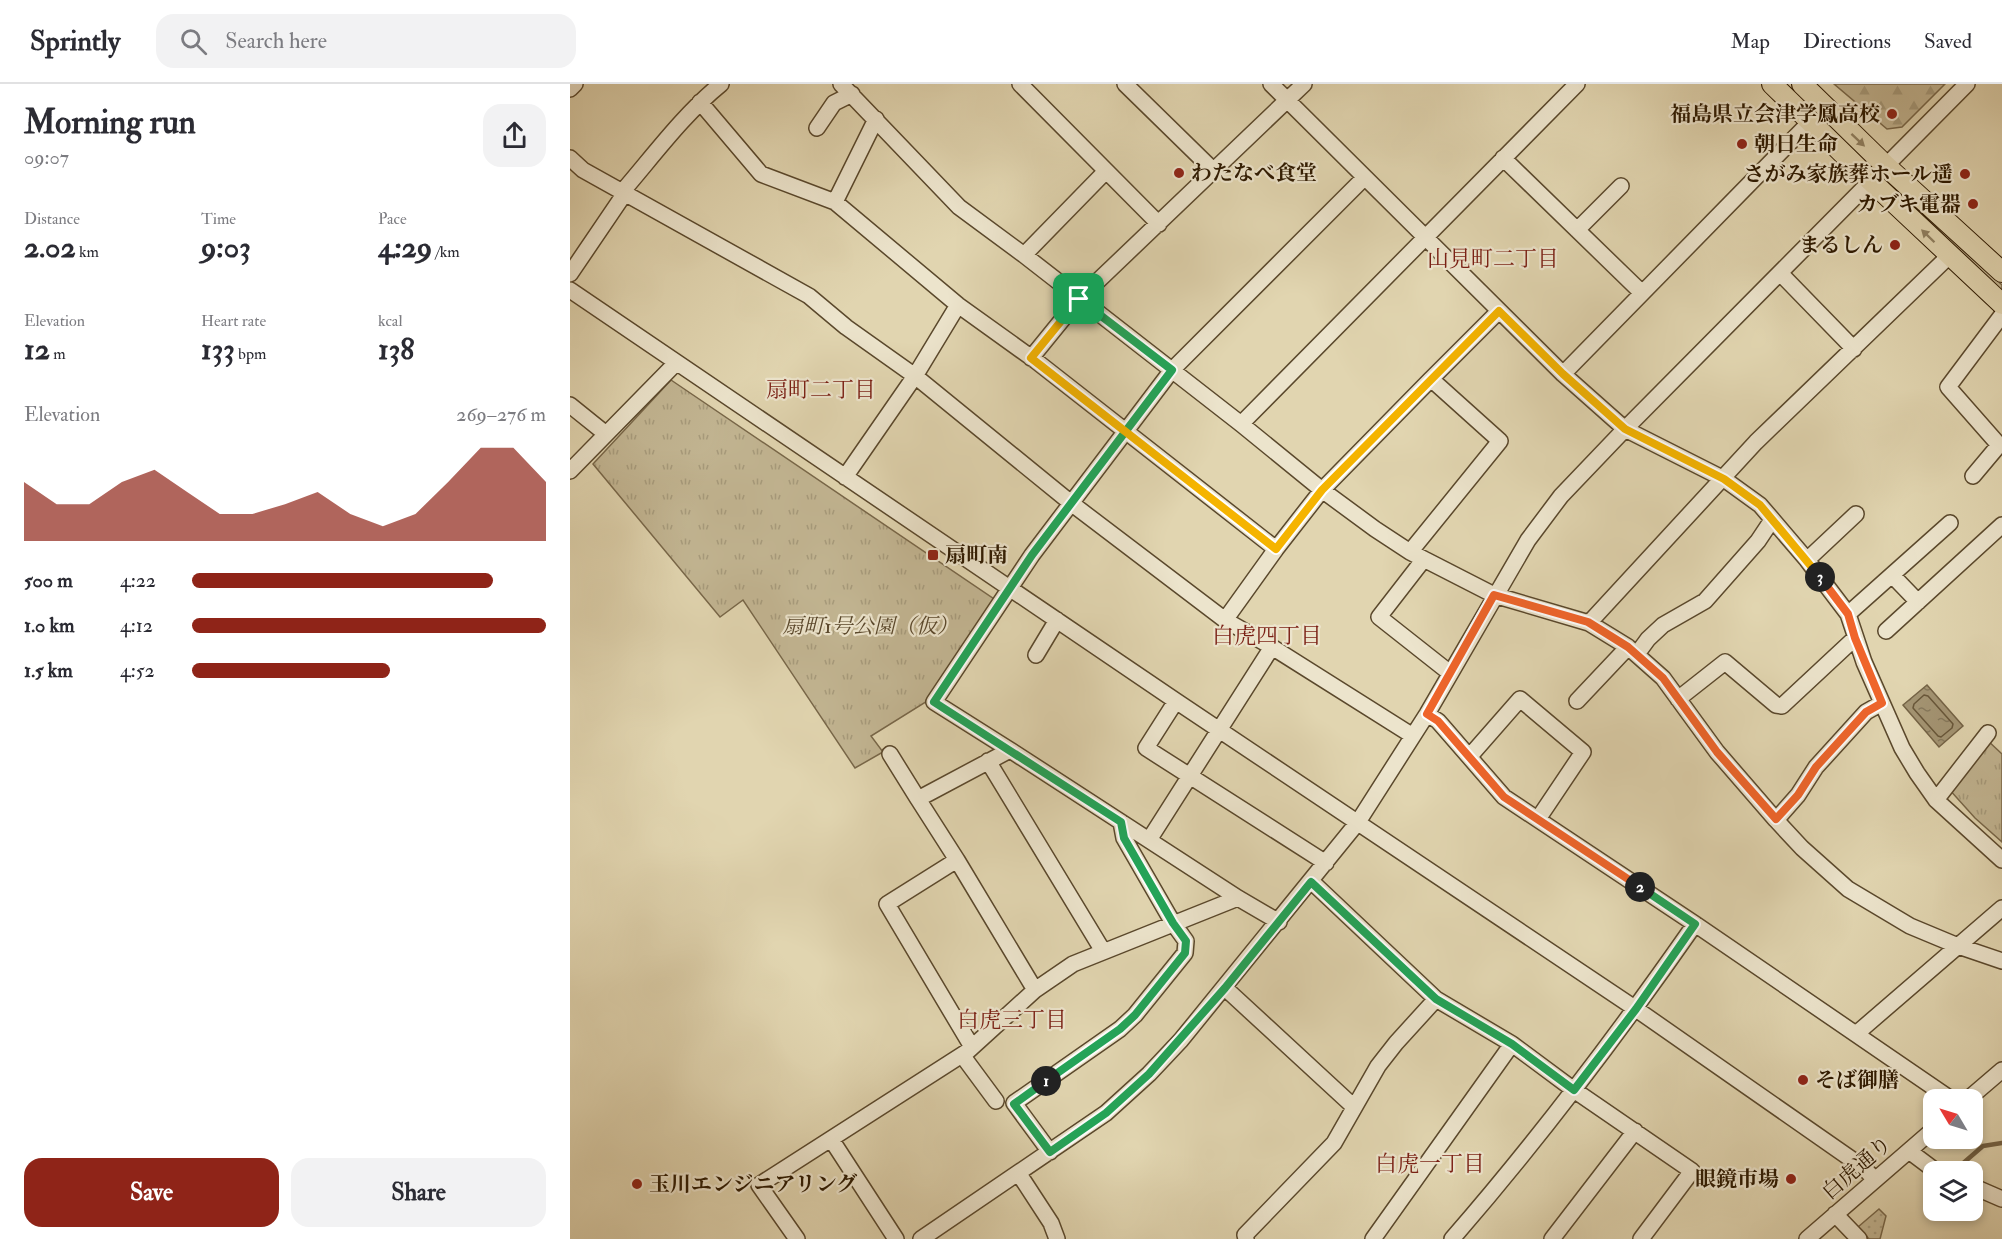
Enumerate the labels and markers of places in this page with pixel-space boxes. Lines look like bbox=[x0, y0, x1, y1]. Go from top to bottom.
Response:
place label: 福島県立会津学鳳高校 bbox=[1670, 101, 1880, 128]
marker: 福島県立会津学鳳高校 bbox=[1885, 107, 1899, 121]
place label: 朝日生命 bbox=[1754, 131, 1838, 158]
marker: 朝日生命 bbox=[1735, 137, 1749, 151]
place label: わたなべ食堂 bbox=[1191, 160, 1317, 187]
place label: さがみ家族葬ホール遥 bbox=[1743, 161, 1953, 188]
marker: わたなべ食堂 bbox=[1172, 166, 1186, 180]
marker: さがみ家族葬ホール遥 bbox=[1958, 167, 1972, 181]
place label: カブキ電器 bbox=[1857, 191, 1961, 218]
marker: カブキ電器 bbox=[1966, 197, 1980, 211]
place label: まるしん bbox=[1799, 232, 1883, 259]
marker: まるしん bbox=[1888, 238, 1902, 252]
pin bbox=[1053, 273, 1104, 324]
place label: 扇町南 bbox=[945, 542, 1008, 569]
marker: 扇町南 bbox=[926, 548, 940, 562]
pin: 3 bbox=[1805, 562, 1835, 592]
pin: 2 bbox=[1625, 872, 1655, 902]
pin: 1 bbox=[1031, 1066, 1061, 1096]
place label: そば御膳 bbox=[1815, 1067, 1899, 1094]
marker: そば御膳 bbox=[1796, 1073, 1810, 1087]
place label: 眼鏡市場 bbox=[1695, 1166, 1779, 1193]
place label: 玉川エンジニアリング bbox=[649, 1171, 857, 1198]
marker: 眼鏡市場 bbox=[1784, 1172, 1798, 1186]
marker: 玉川エンジニアリング bbox=[630, 1177, 644, 1191]

